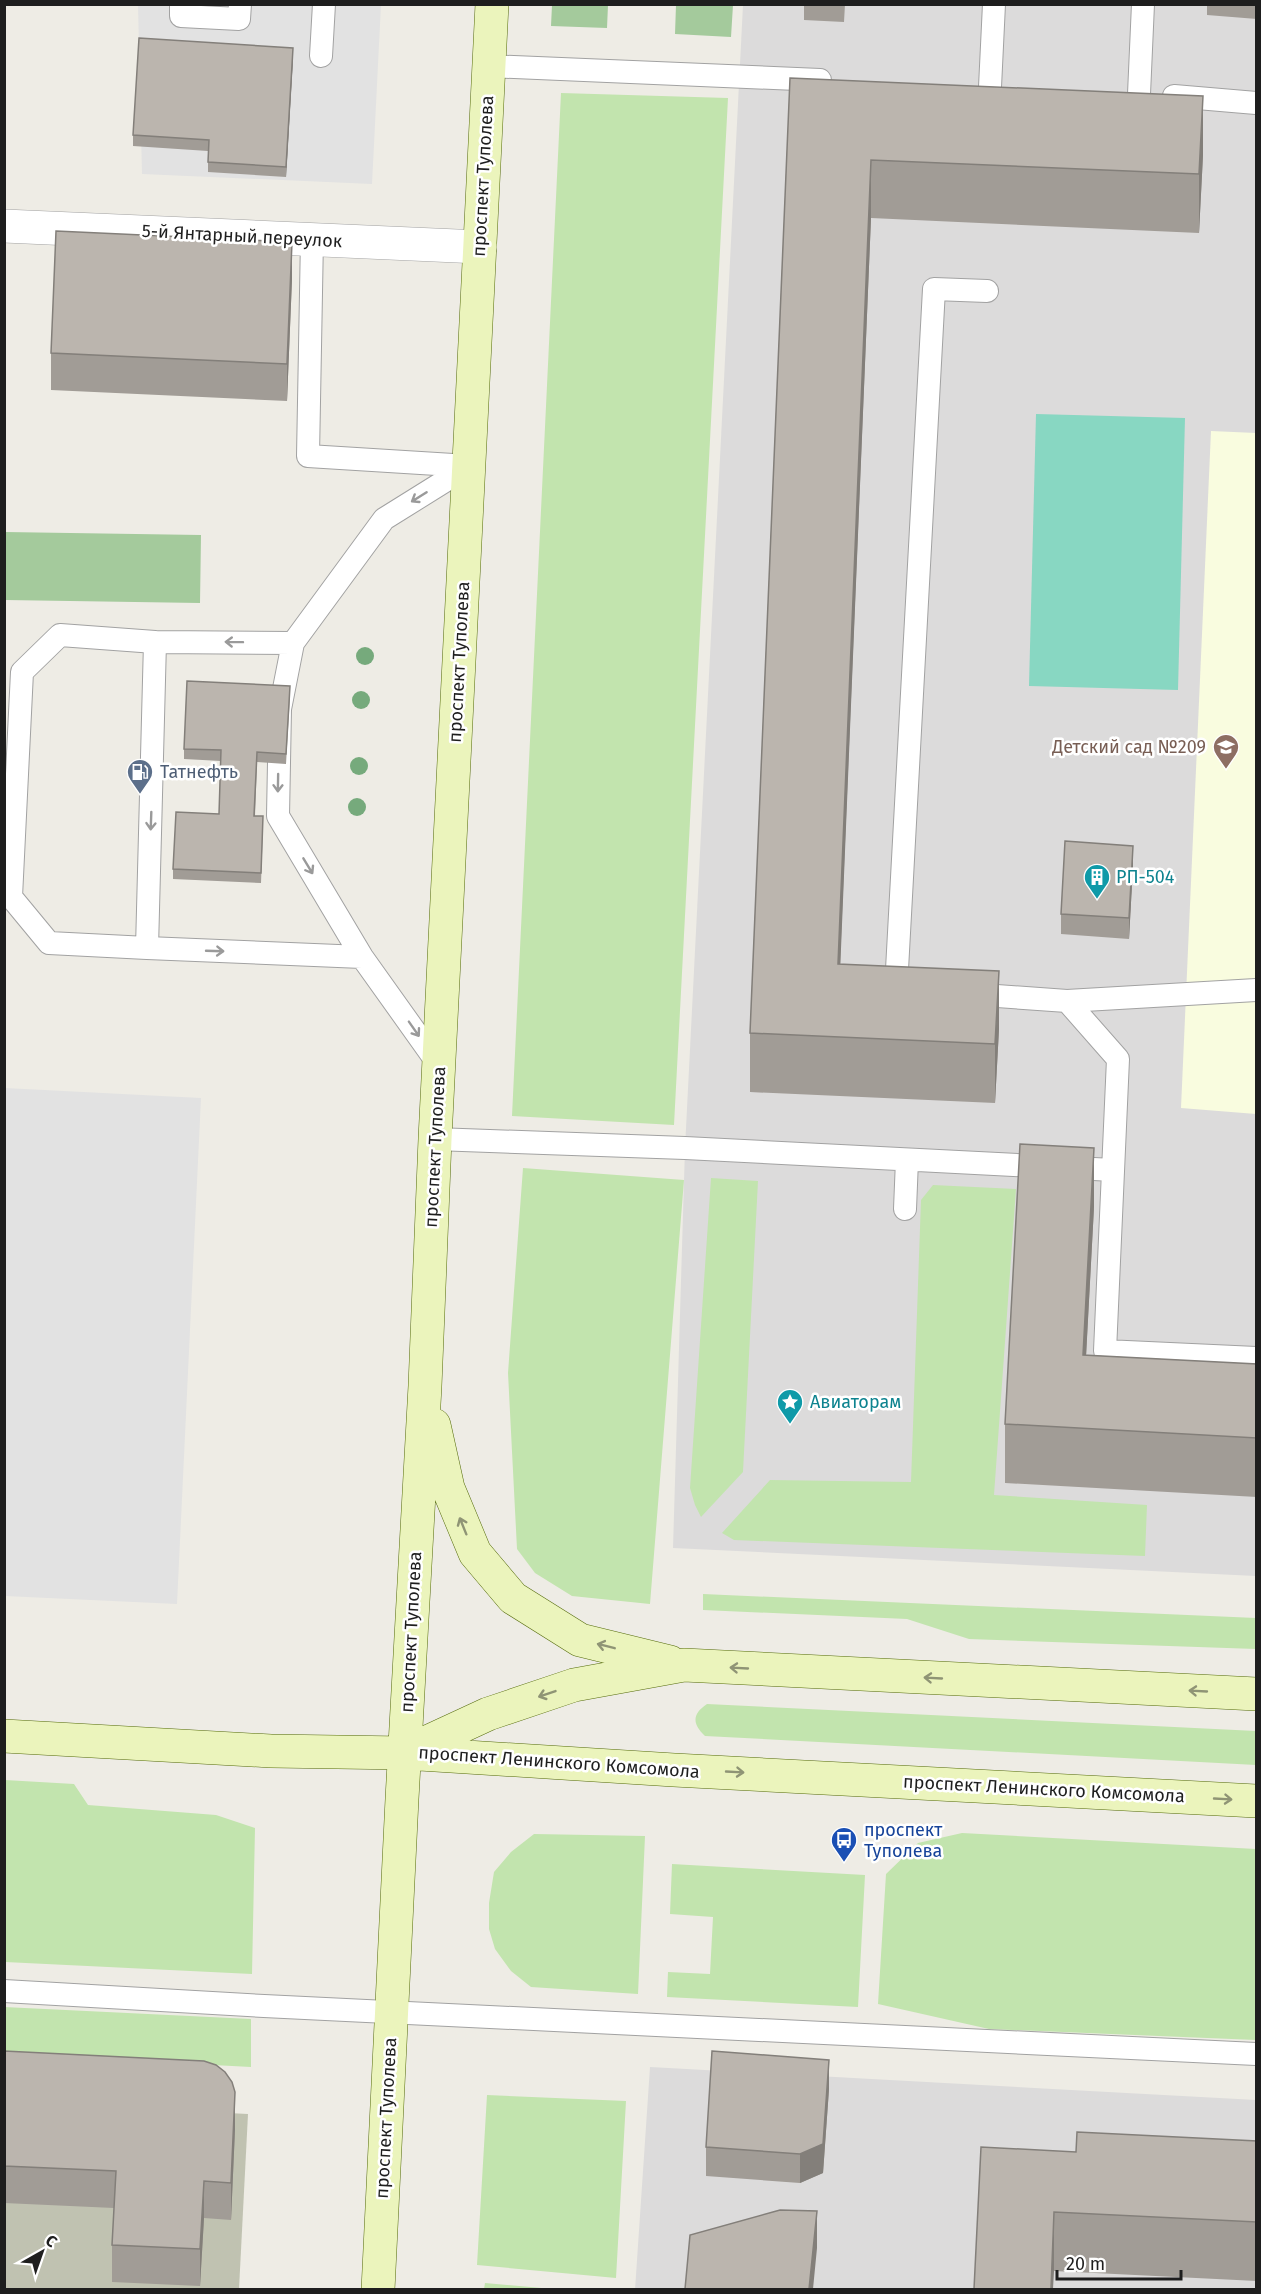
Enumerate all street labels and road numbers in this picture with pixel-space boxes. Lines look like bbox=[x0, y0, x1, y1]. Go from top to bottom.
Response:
street label: проспект Туполева bbox=[468, 95, 498, 257]
street label: 5-й Янтарный переулок bbox=[141, 220, 343, 252]
street label: проспект Туполева bbox=[444, 581, 474, 743]
street label: проспект Туполева bbox=[420, 1066, 450, 1228]
street label: проспект Туполева bbox=[396, 1551, 426, 1713]
street label: проспект Ленинского Комсомола bbox=[418, 1741, 700, 1783]
street label: проспект Ленинского Комсомола bbox=[903, 1771, 1185, 1807]
street label: проспект Туполева bbox=[371, 2037, 401, 2199]

